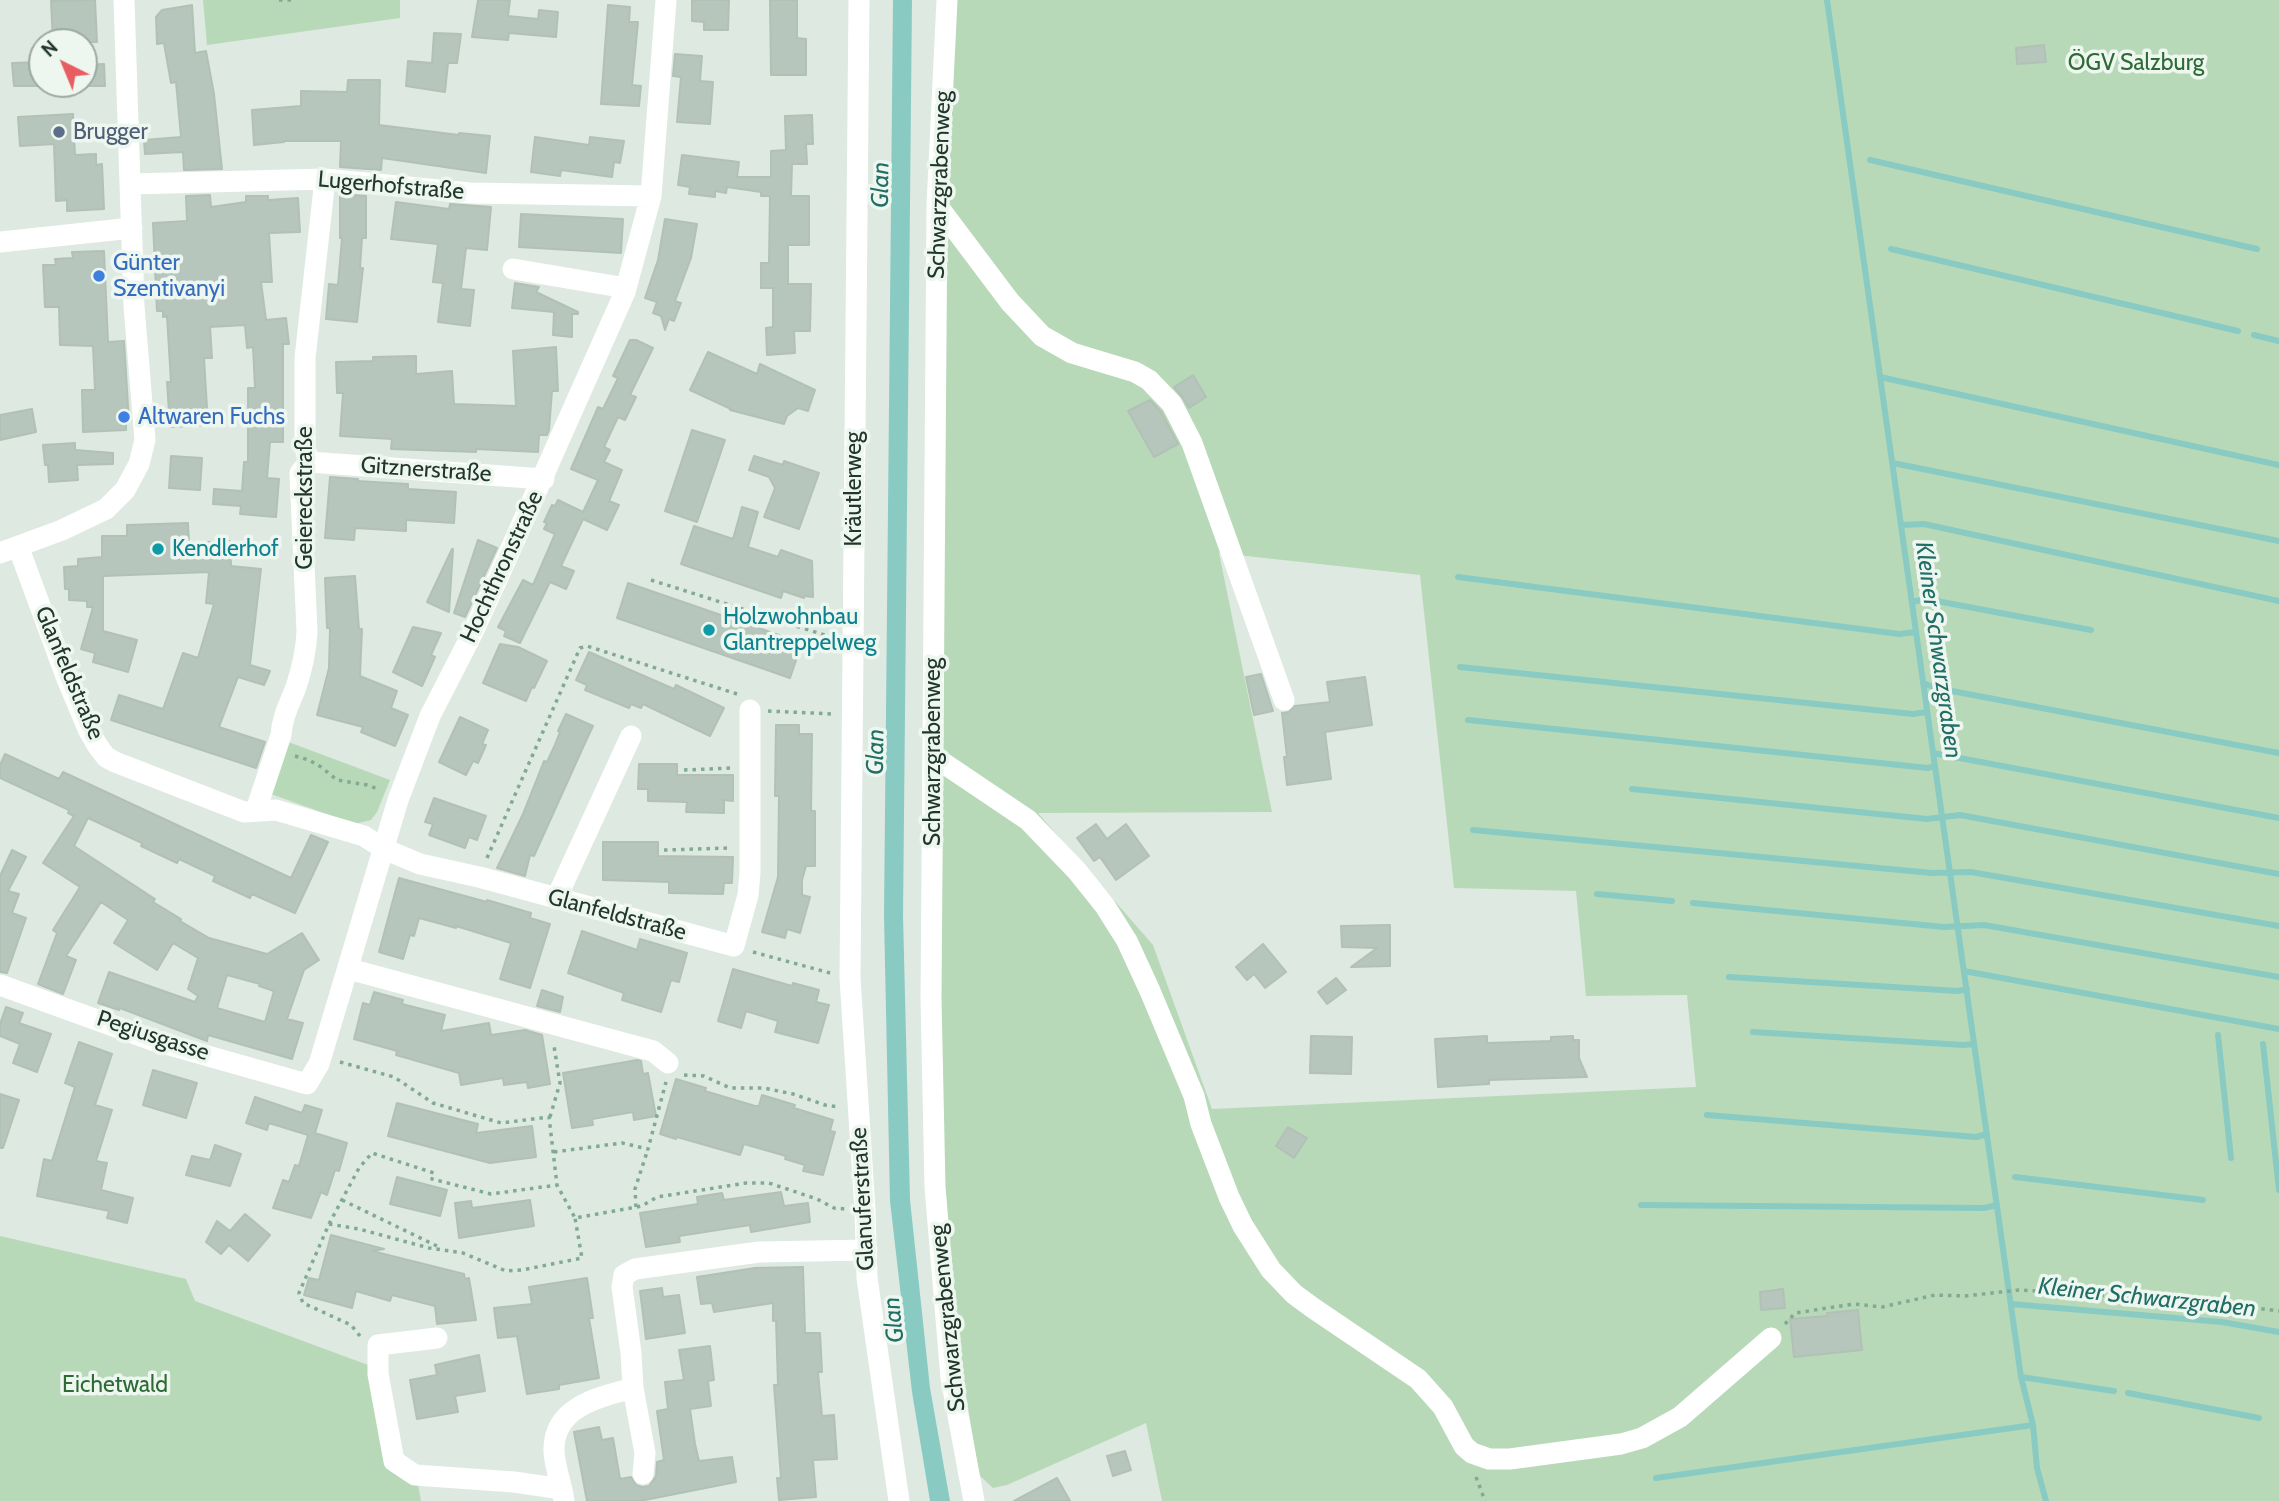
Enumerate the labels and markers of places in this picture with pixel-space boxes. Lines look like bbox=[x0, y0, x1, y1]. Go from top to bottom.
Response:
place label: Brugger bbox=[73, 118, 148, 146]
marker: Brugger bbox=[51, 124, 67, 140]
place label: Günter Szentivanyi bbox=[113, 249, 225, 303]
marker: Günter Szentivanyi bbox=[91, 268, 107, 284]
place label: Altwaren Fuchs bbox=[138, 403, 285, 431]
marker: Altwaren Fuchs bbox=[116, 409, 132, 425]
place label: Kendlerhof bbox=[172, 535, 279, 563]
marker: Kendlerhof bbox=[150, 541, 166, 557]
place label: Holzwohnbau Glantreppelweg bbox=[723, 603, 876, 657]
marker: Holzwohnbau Glantreppelweg bbox=[701, 622, 717, 638]

